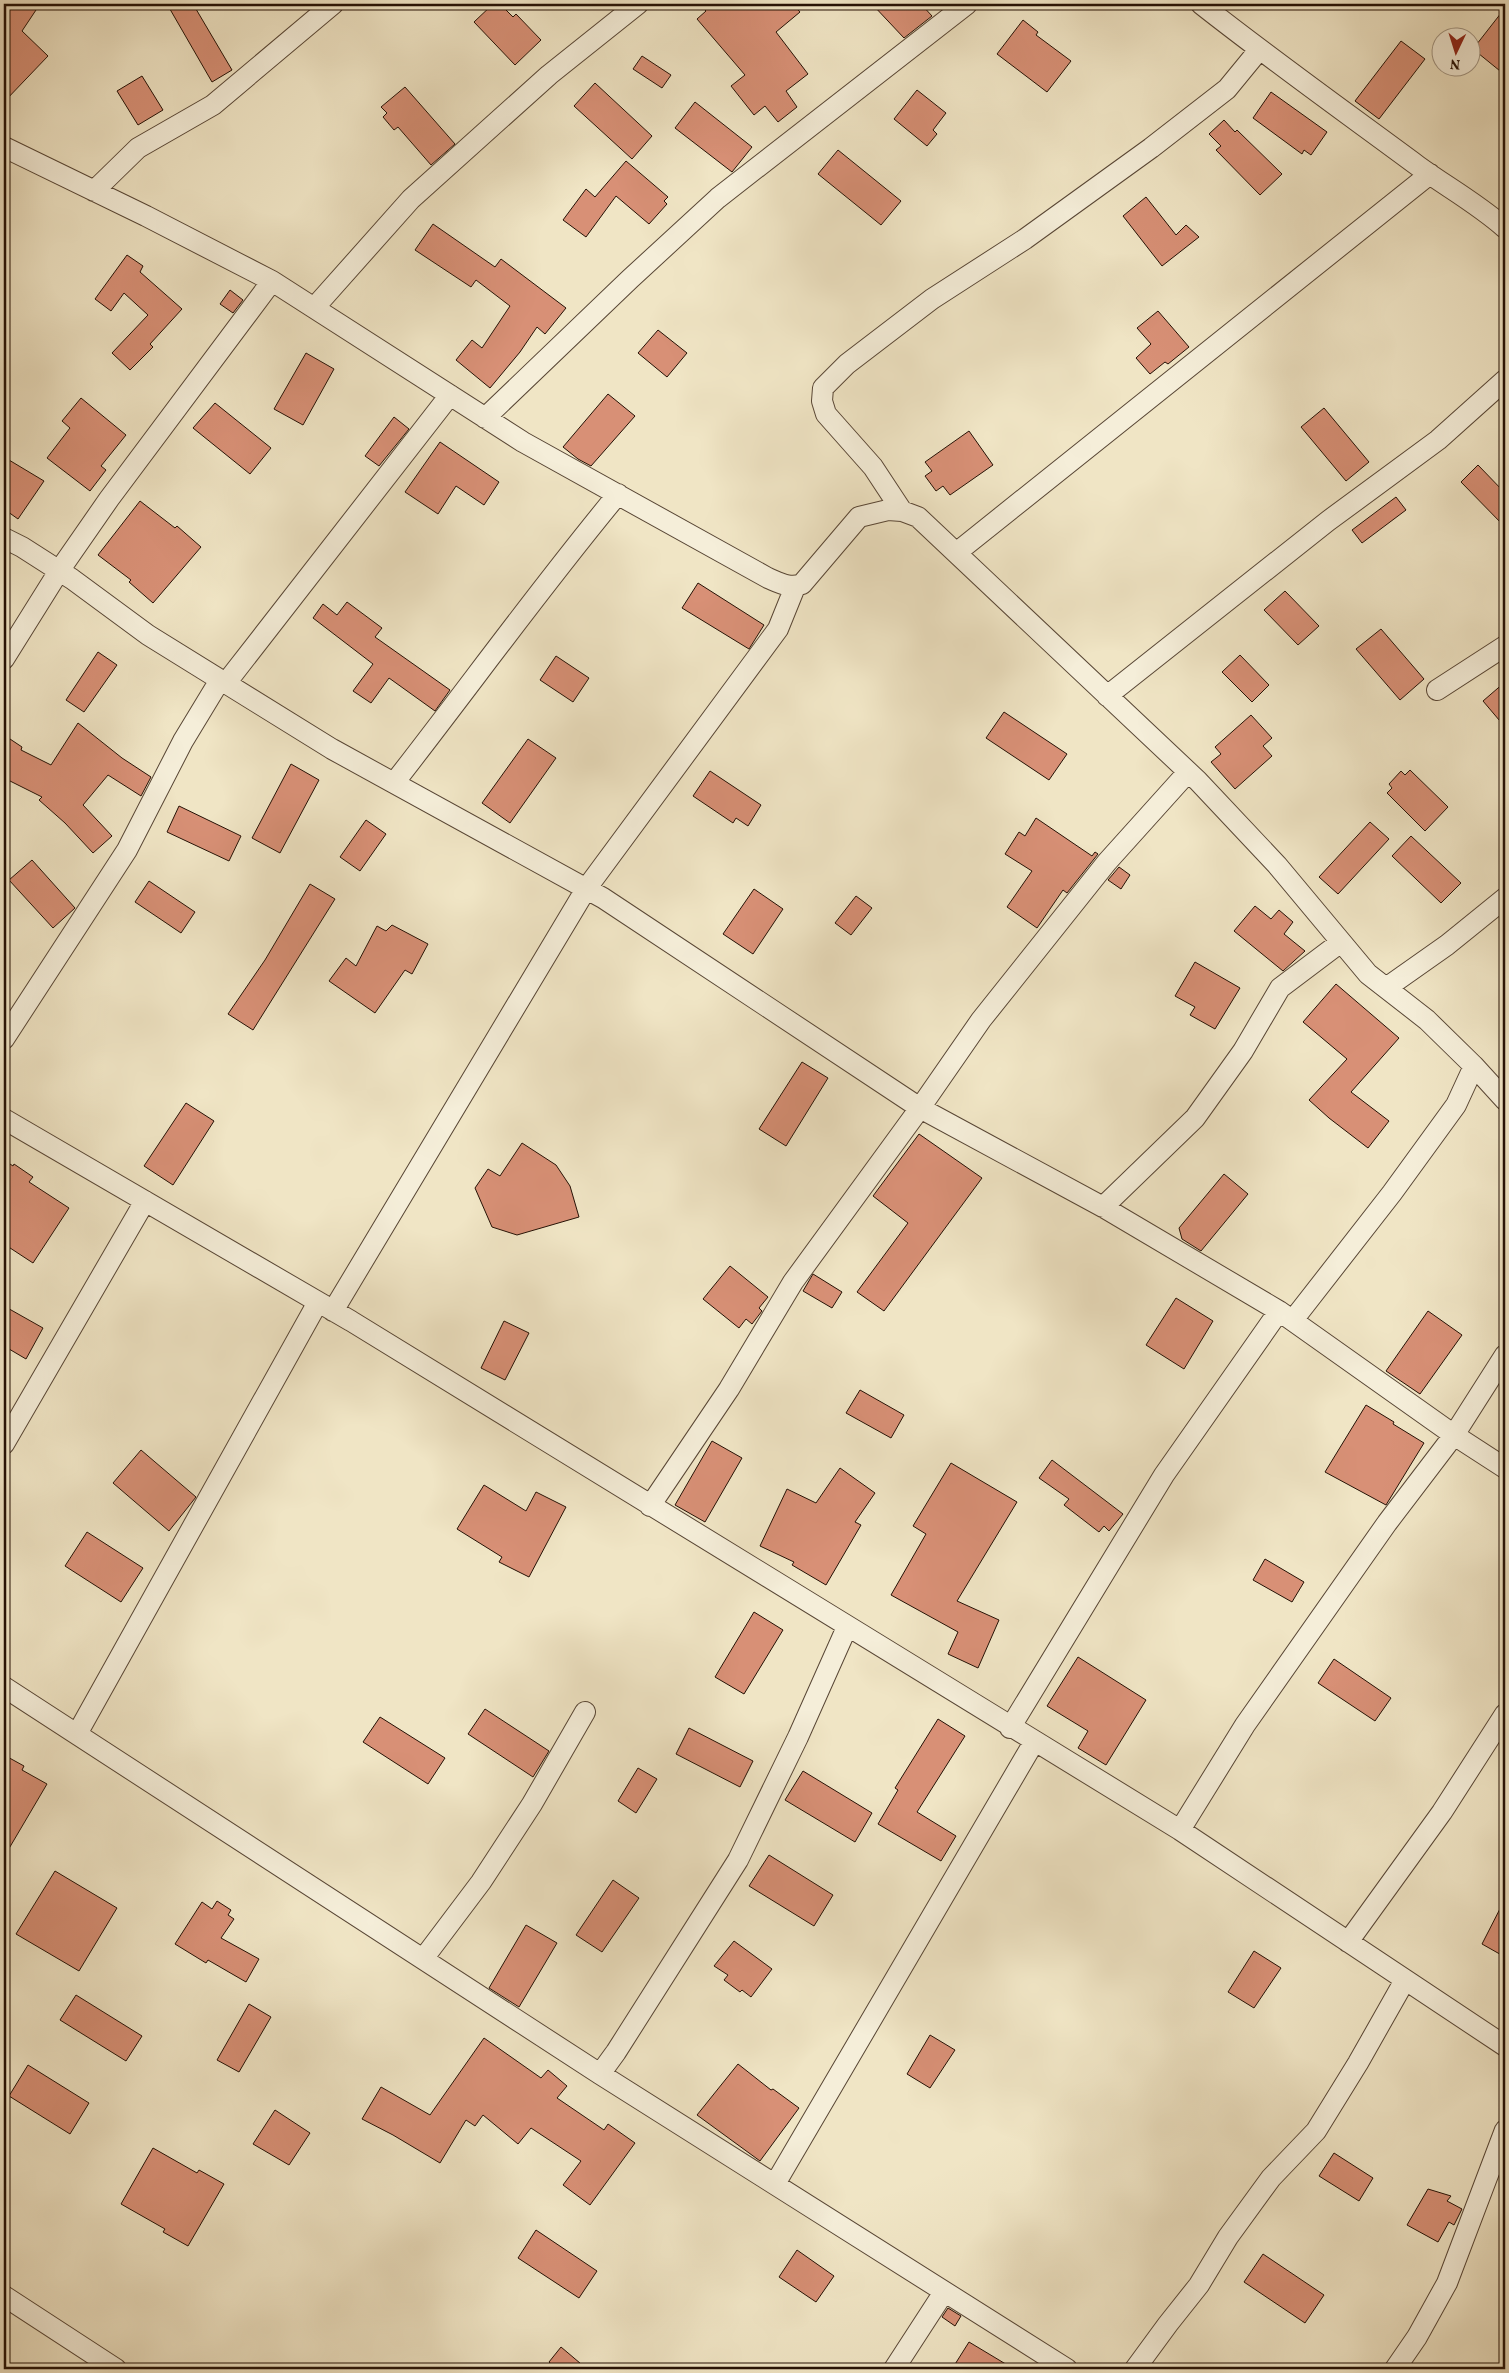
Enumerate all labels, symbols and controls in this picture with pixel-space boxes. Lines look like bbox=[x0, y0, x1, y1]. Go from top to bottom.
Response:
north arrow bbox=[1432, 28, 1482, 78]
text: N bbox=[1449, 54, 1461, 73]

